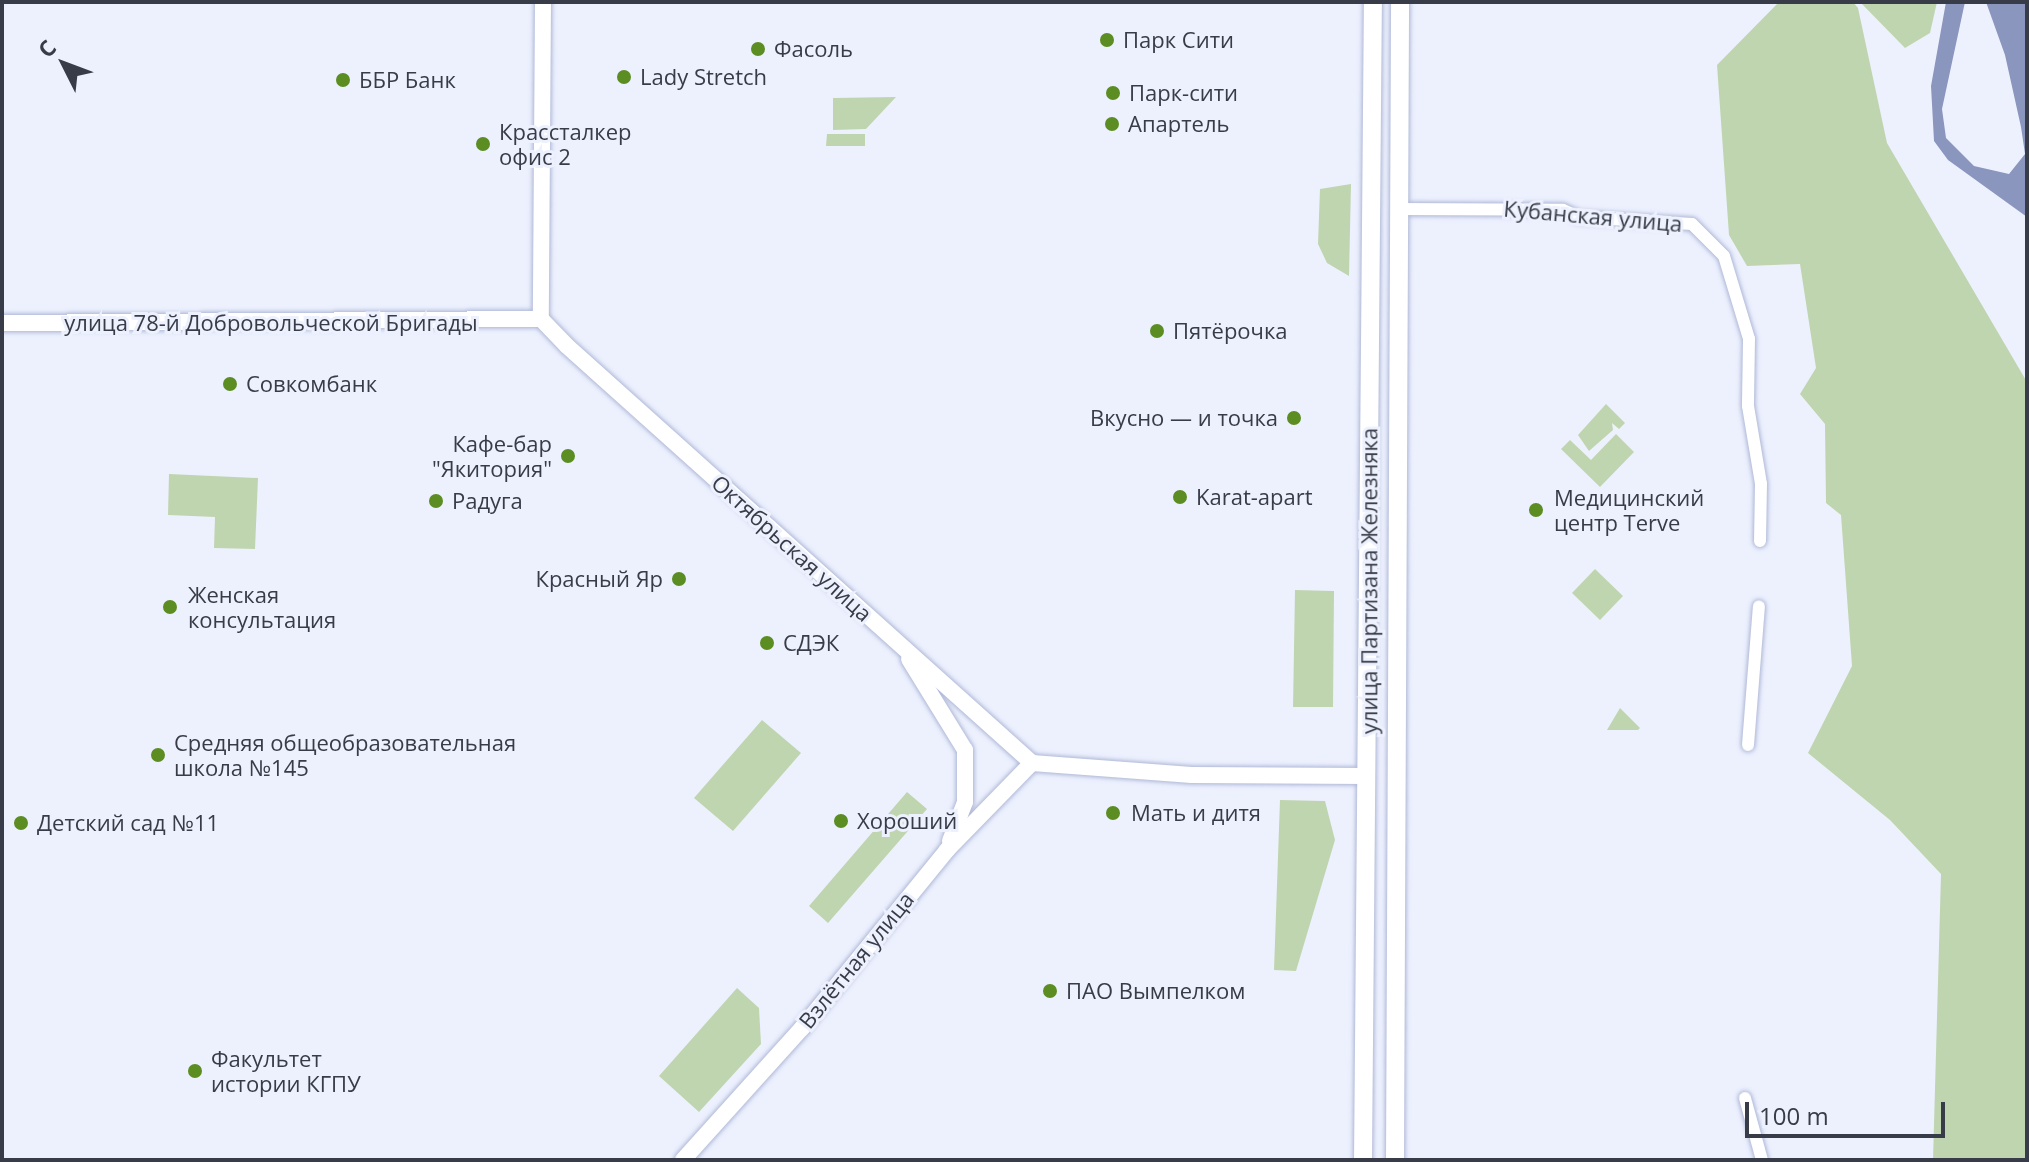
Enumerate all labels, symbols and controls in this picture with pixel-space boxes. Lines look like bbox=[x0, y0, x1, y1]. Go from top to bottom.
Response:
north arrow bbox=[24, 24, 104, 104]
place label: Парк Сити bbox=[1123, 27, 1234, 53]
marker: Парк Сити bbox=[1098, 31, 1116, 49]
text: С bbox=[30, 33, 62, 63]
place label: Фасоль bbox=[774, 36, 853, 62]
marker: Фасоль bbox=[749, 40, 767, 58]
place label: Lady Stretch bbox=[640, 64, 767, 90]
place label: ББР Банк bbox=[359, 67, 456, 93]
marker: Lady Stretch bbox=[615, 68, 633, 86]
marker: ББР Банк bbox=[334, 71, 352, 89]
place label: Парк-сити bbox=[1129, 80, 1238, 106]
marker: Парк-сити bbox=[1104, 84, 1122, 102]
place label: Апартель bbox=[1128, 111, 1230, 137]
marker: Апартель bbox=[1103, 115, 1121, 133]
place label: Крассталкер офис 2 bbox=[499, 118, 632, 170]
marker: Крассталкер офис 2 bbox=[474, 135, 492, 153]
street label: Кубанская улица bbox=[1503, 195, 1683, 237]
street label: улица 78-й Добровольческой Бригады bbox=[64, 310, 478, 336]
place label: Пятёрочка bbox=[1173, 318, 1288, 344]
marker: Пятёрочка bbox=[1148, 322, 1166, 340]
place label: Совкомбанк bbox=[246, 371, 377, 397]
marker: Совкомбанк bbox=[221, 375, 239, 393]
place label: Вкусно — и точка bbox=[1090, 405, 1278, 431]
marker: Вкусно — и точка bbox=[1285, 409, 1303, 427]
street label: улица Партизана Железняка bbox=[1356, 428, 1382, 734]
place label: Кафе-бар "Якитория" bbox=[432, 430, 552, 482]
marker: Кафе-бар "Якитория" bbox=[559, 447, 577, 465]
street label: Октябрьская улица bbox=[707, 469, 877, 627]
place label: Karat-apart bbox=[1196, 484, 1313, 510]
place label: Медицинский центр Terve bbox=[1554, 484, 1704, 536]
place label: Радуга bbox=[452, 488, 523, 514]
marker: Karat-apart bbox=[1171, 488, 1189, 506]
marker: Радуга bbox=[427, 492, 445, 510]
marker: Медицинский центр Terve bbox=[1525, 499, 1547, 521]
place label: Красный Яр bbox=[535, 566, 663, 592]
marker: Красный Яр bbox=[670, 570, 688, 588]
place label: Женская консультация bbox=[188, 581, 336, 632]
marker: Женская консультация bbox=[159, 596, 181, 618]
place label: СДЭК bbox=[783, 630, 839, 656]
marker: СДЭК bbox=[758, 634, 776, 652]
place label: Средняя общеобразовательная школа №145 bbox=[174, 729, 516, 780]
marker: Средняя общеобразовательная школа №145 bbox=[149, 746, 167, 764]
place label: Мать и дитя bbox=[1131, 800, 1261, 826]
marker: Мать и дитя bbox=[1102, 802, 1124, 824]
place label: Хороший bbox=[857, 808, 957, 834]
place label: Детский сад №11 bbox=[37, 810, 219, 836]
marker: Хороший bbox=[832, 812, 850, 830]
marker: Детский сад №11 bbox=[12, 814, 30, 832]
street label: Взлётная улица bbox=[793, 886, 919, 1034]
place label: ПАО Вымпелком bbox=[1066, 978, 1245, 1004]
marker: ПАО Вымпелком bbox=[1041, 982, 1059, 1000]
place label: Факультет истории КГПУ bbox=[211, 1045, 361, 1096]
marker: Факультет истории КГПУ bbox=[186, 1062, 204, 1080]
scale bar bbox=[1749, 1086, 1949, 1136]
text: 100 m bbox=[1759, 1099, 1829, 1132]

